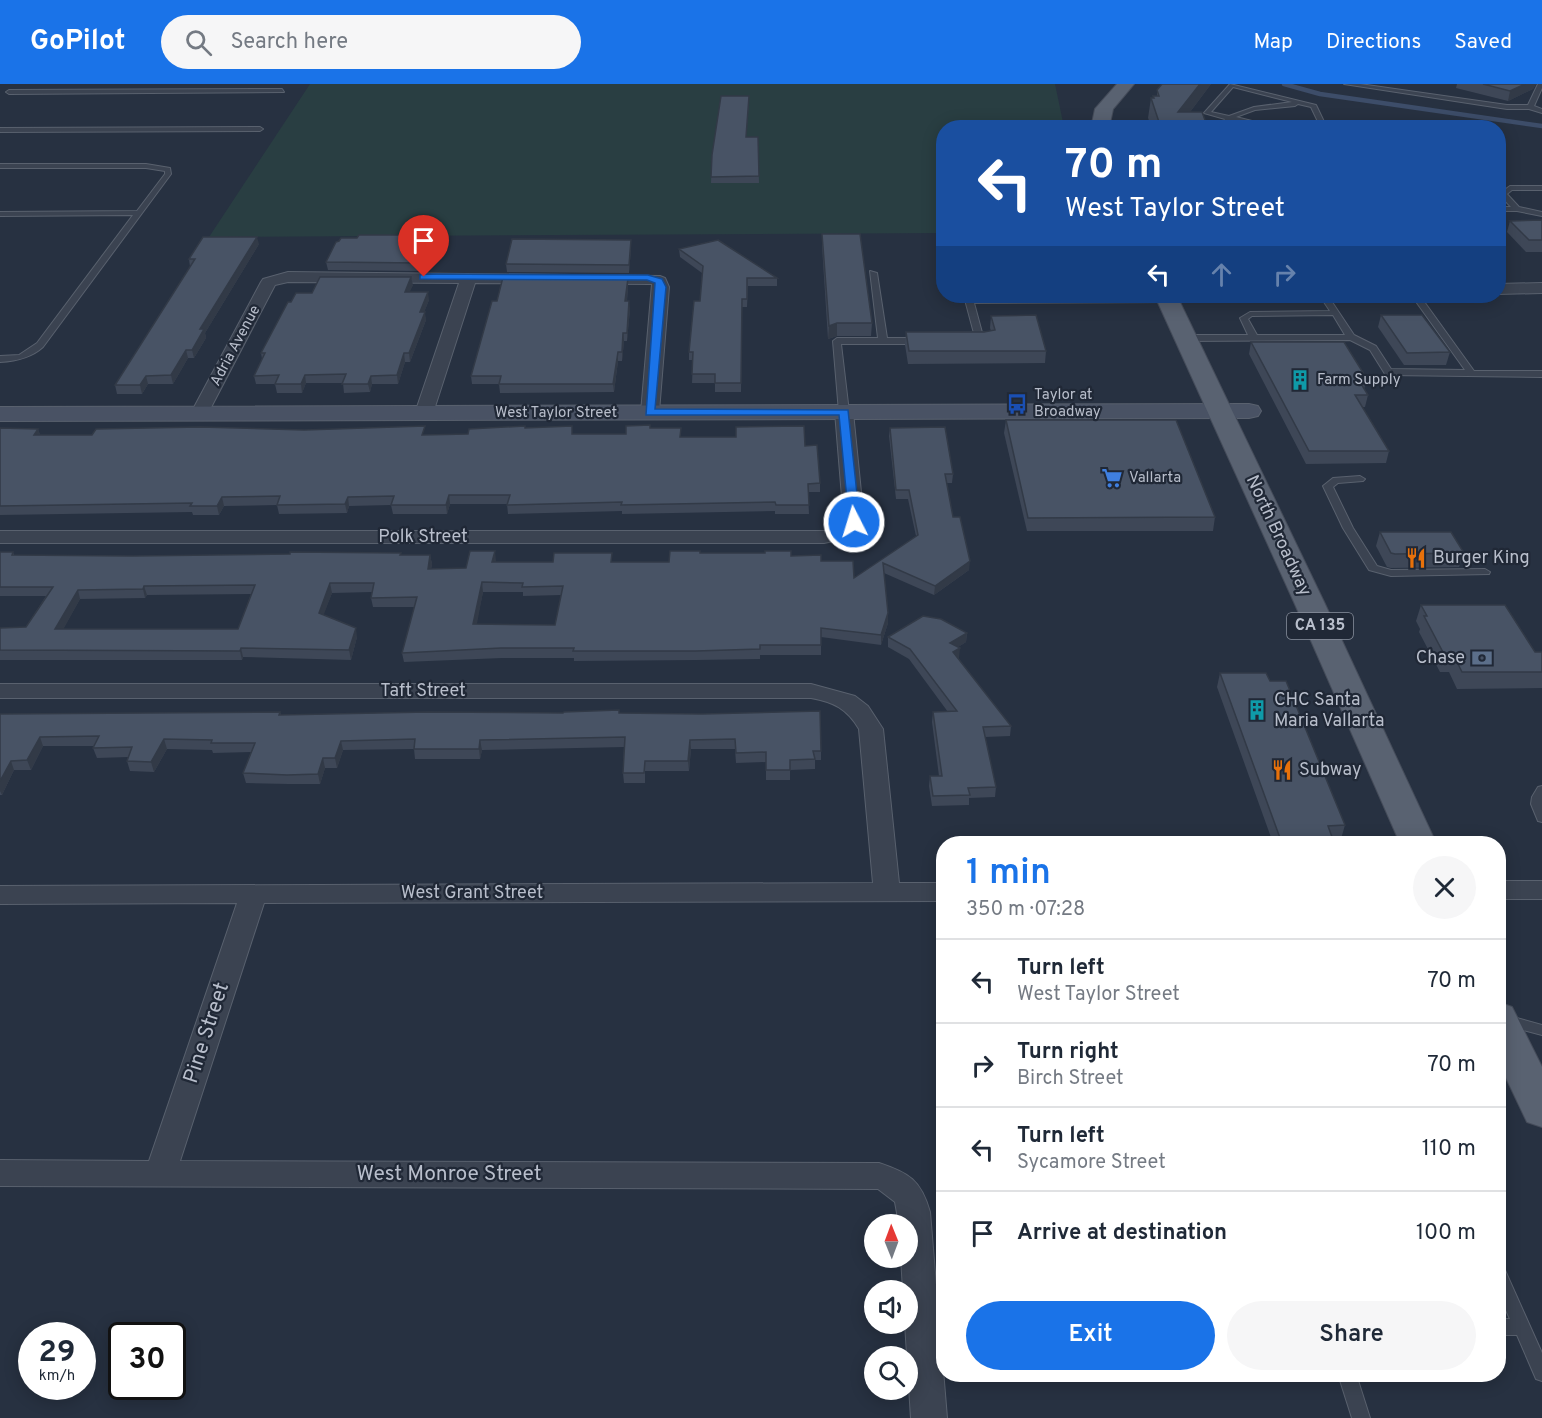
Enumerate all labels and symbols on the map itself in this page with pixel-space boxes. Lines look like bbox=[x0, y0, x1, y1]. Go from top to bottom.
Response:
pin bbox=[398, 215, 449, 277]
street label: Adria Avenue bbox=[207, 302, 265, 390]
building icon: Farm Supply bbox=[1288, 368, 1312, 392]
place label: Farm Supply bbox=[1317, 371, 1401, 390]
place label: Taylor at Broadway bbox=[1034, 386, 1101, 422]
bus stop icon: Taylor at Broadway bbox=[1005, 392, 1029, 416]
street label: West Taylor Street bbox=[495, 404, 617, 423]
supermarket icon: Vallarta bbox=[1100, 466, 1124, 490]
place label: Vallarta bbox=[1129, 469, 1181, 488]
street label: North Broadway bbox=[1240, 472, 1316, 600]
position arrow bbox=[822, 490, 886, 554]
street label: Polk Street bbox=[378, 526, 468, 549]
restaurant icon: Burger King bbox=[1404, 546, 1428, 570]
place label: Burger King bbox=[1433, 547, 1530, 570]
road number: CA 135 bbox=[1287, 613, 1353, 639]
bank icon: Chase bbox=[1470, 646, 1494, 670]
place label: Chase bbox=[1416, 647, 1465, 670]
street label: Taft Street bbox=[380, 680, 466, 703]
place label: CHC Santa Maria Vallarta bbox=[1274, 689, 1385, 733]
building icon: CHC Santa Maria Vallarta bbox=[1245, 698, 1269, 722]
restaurant icon: Subway bbox=[1270, 758, 1294, 782]
place label: Subway bbox=[1299, 759, 1362, 782]
street label: West Grant Street bbox=[401, 882, 543, 905]
street label: Pine Street bbox=[178, 979, 236, 1087]
street label: West Monroe Street bbox=[356, 1161, 542, 1188]
north arrow bbox=[864, 1214, 918, 1268]
speed limit sign: 30 bbox=[108, 1322, 186, 1400]

